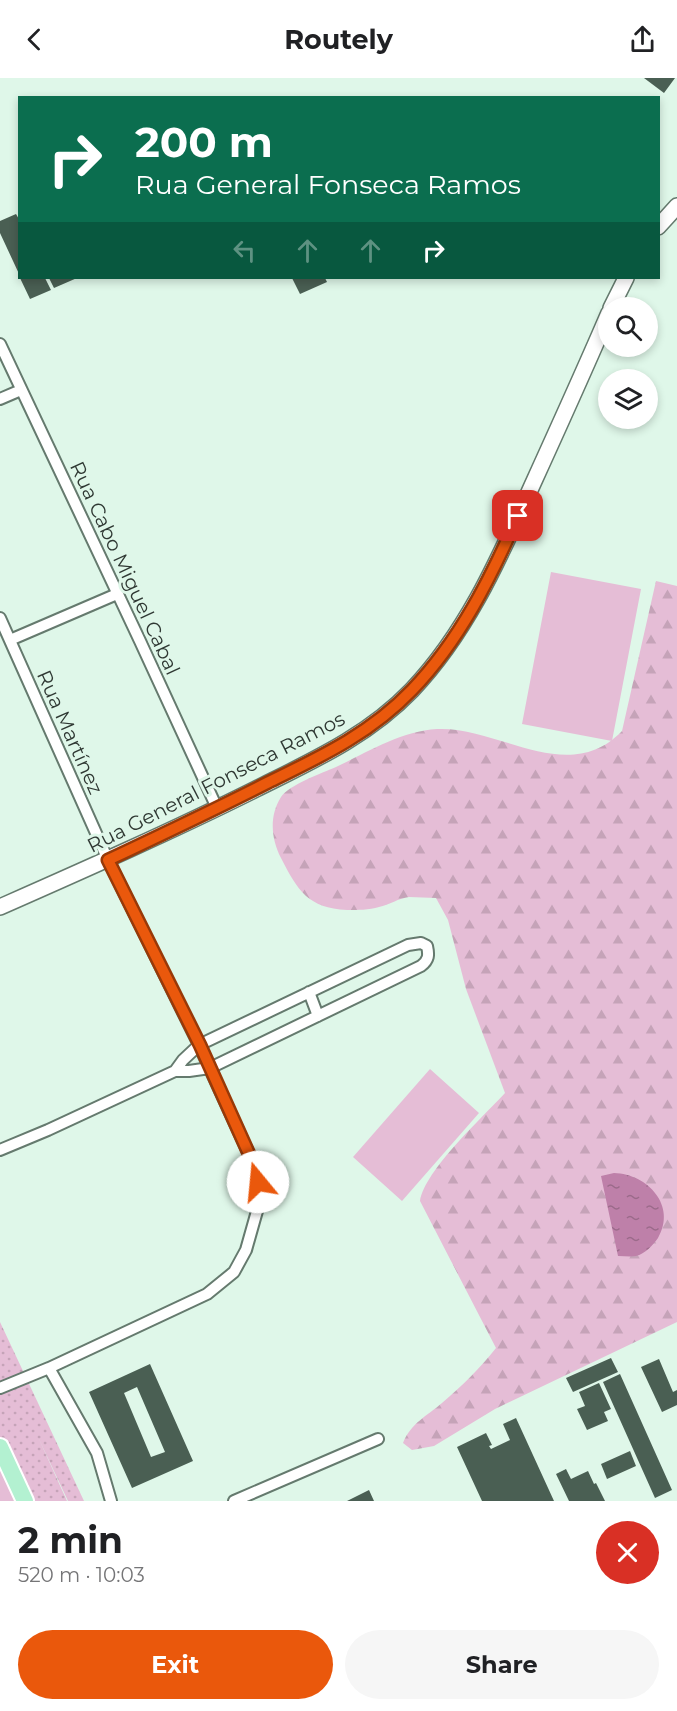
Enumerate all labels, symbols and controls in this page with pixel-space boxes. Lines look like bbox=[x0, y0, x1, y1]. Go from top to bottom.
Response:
icon: back bbox=[18, 23, 51, 56]
text: Routely bbox=[284, 23, 393, 56]
icon: share bbox=[626, 23, 659, 56]
text: 200 m bbox=[135, 116, 273, 168]
icon: right bbox=[36, 120, 114, 198]
text: Rua General Fonseca Ramos bbox=[135, 168, 521, 201]
icon: left bbox=[228, 234, 261, 267]
icon: ahead bbox=[291, 234, 324, 267]
icon: ahead bbox=[354, 234, 387, 267]
icon: right bbox=[417, 234, 450, 267]
map controls bbox=[598, 297, 658, 429]
button: search bbox=[598, 297, 658, 357]
button: layers bbox=[598, 369, 658, 429]
street label: Rua Cabo Miguel Cabal bbox=[65, 457, 185, 679]
pin bbox=[492, 490, 543, 541]
icon: arrive bbox=[501, 499, 534, 532]
street label: Rua Martínez bbox=[32, 666, 108, 798]
street label: Rua General Fonseca Ramos bbox=[83, 706, 349, 858]
position arrow bbox=[226, 1150, 290, 1214]
text: 2 min bbox=[18, 1518, 123, 1562]
button: close bbox=[596, 1521, 659, 1584]
text: 520 m · 10:03 bbox=[18, 1563, 145, 1587]
button: Exit bbox=[18, 1630, 333, 1699]
button: Share bbox=[345, 1630, 659, 1699]

